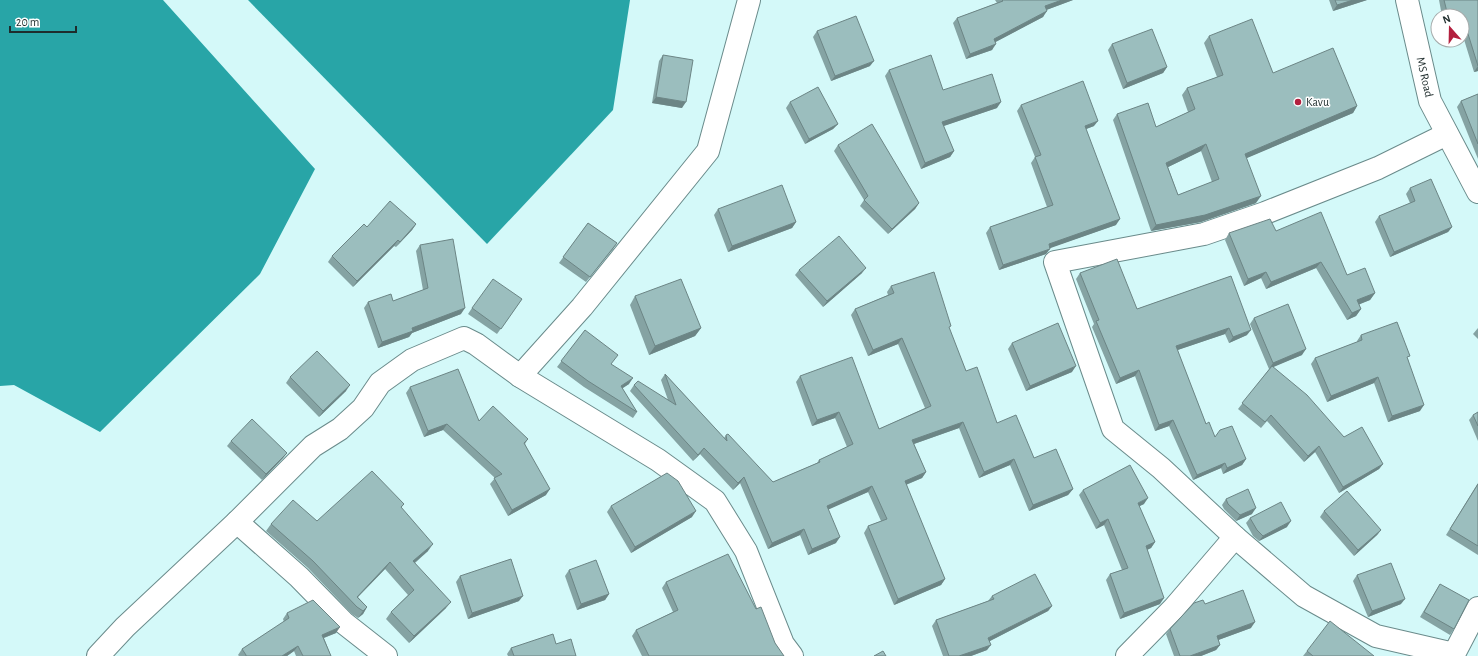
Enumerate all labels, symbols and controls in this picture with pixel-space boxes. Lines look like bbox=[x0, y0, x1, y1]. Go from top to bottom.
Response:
scale bar bbox=[10, 8, 76, 34]
north arrow bbox=[1430, 8, 1470, 48]
text: N bbox=[1441, 13, 1452, 26]
text: 20 m bbox=[16, 16, 39, 28]
street label: MS Road bbox=[1415, 56, 1435, 98]
place label: Kavu bbox=[1306, 96, 1329, 108]
marker: Kavu bbox=[1293, 97, 1303, 107]

